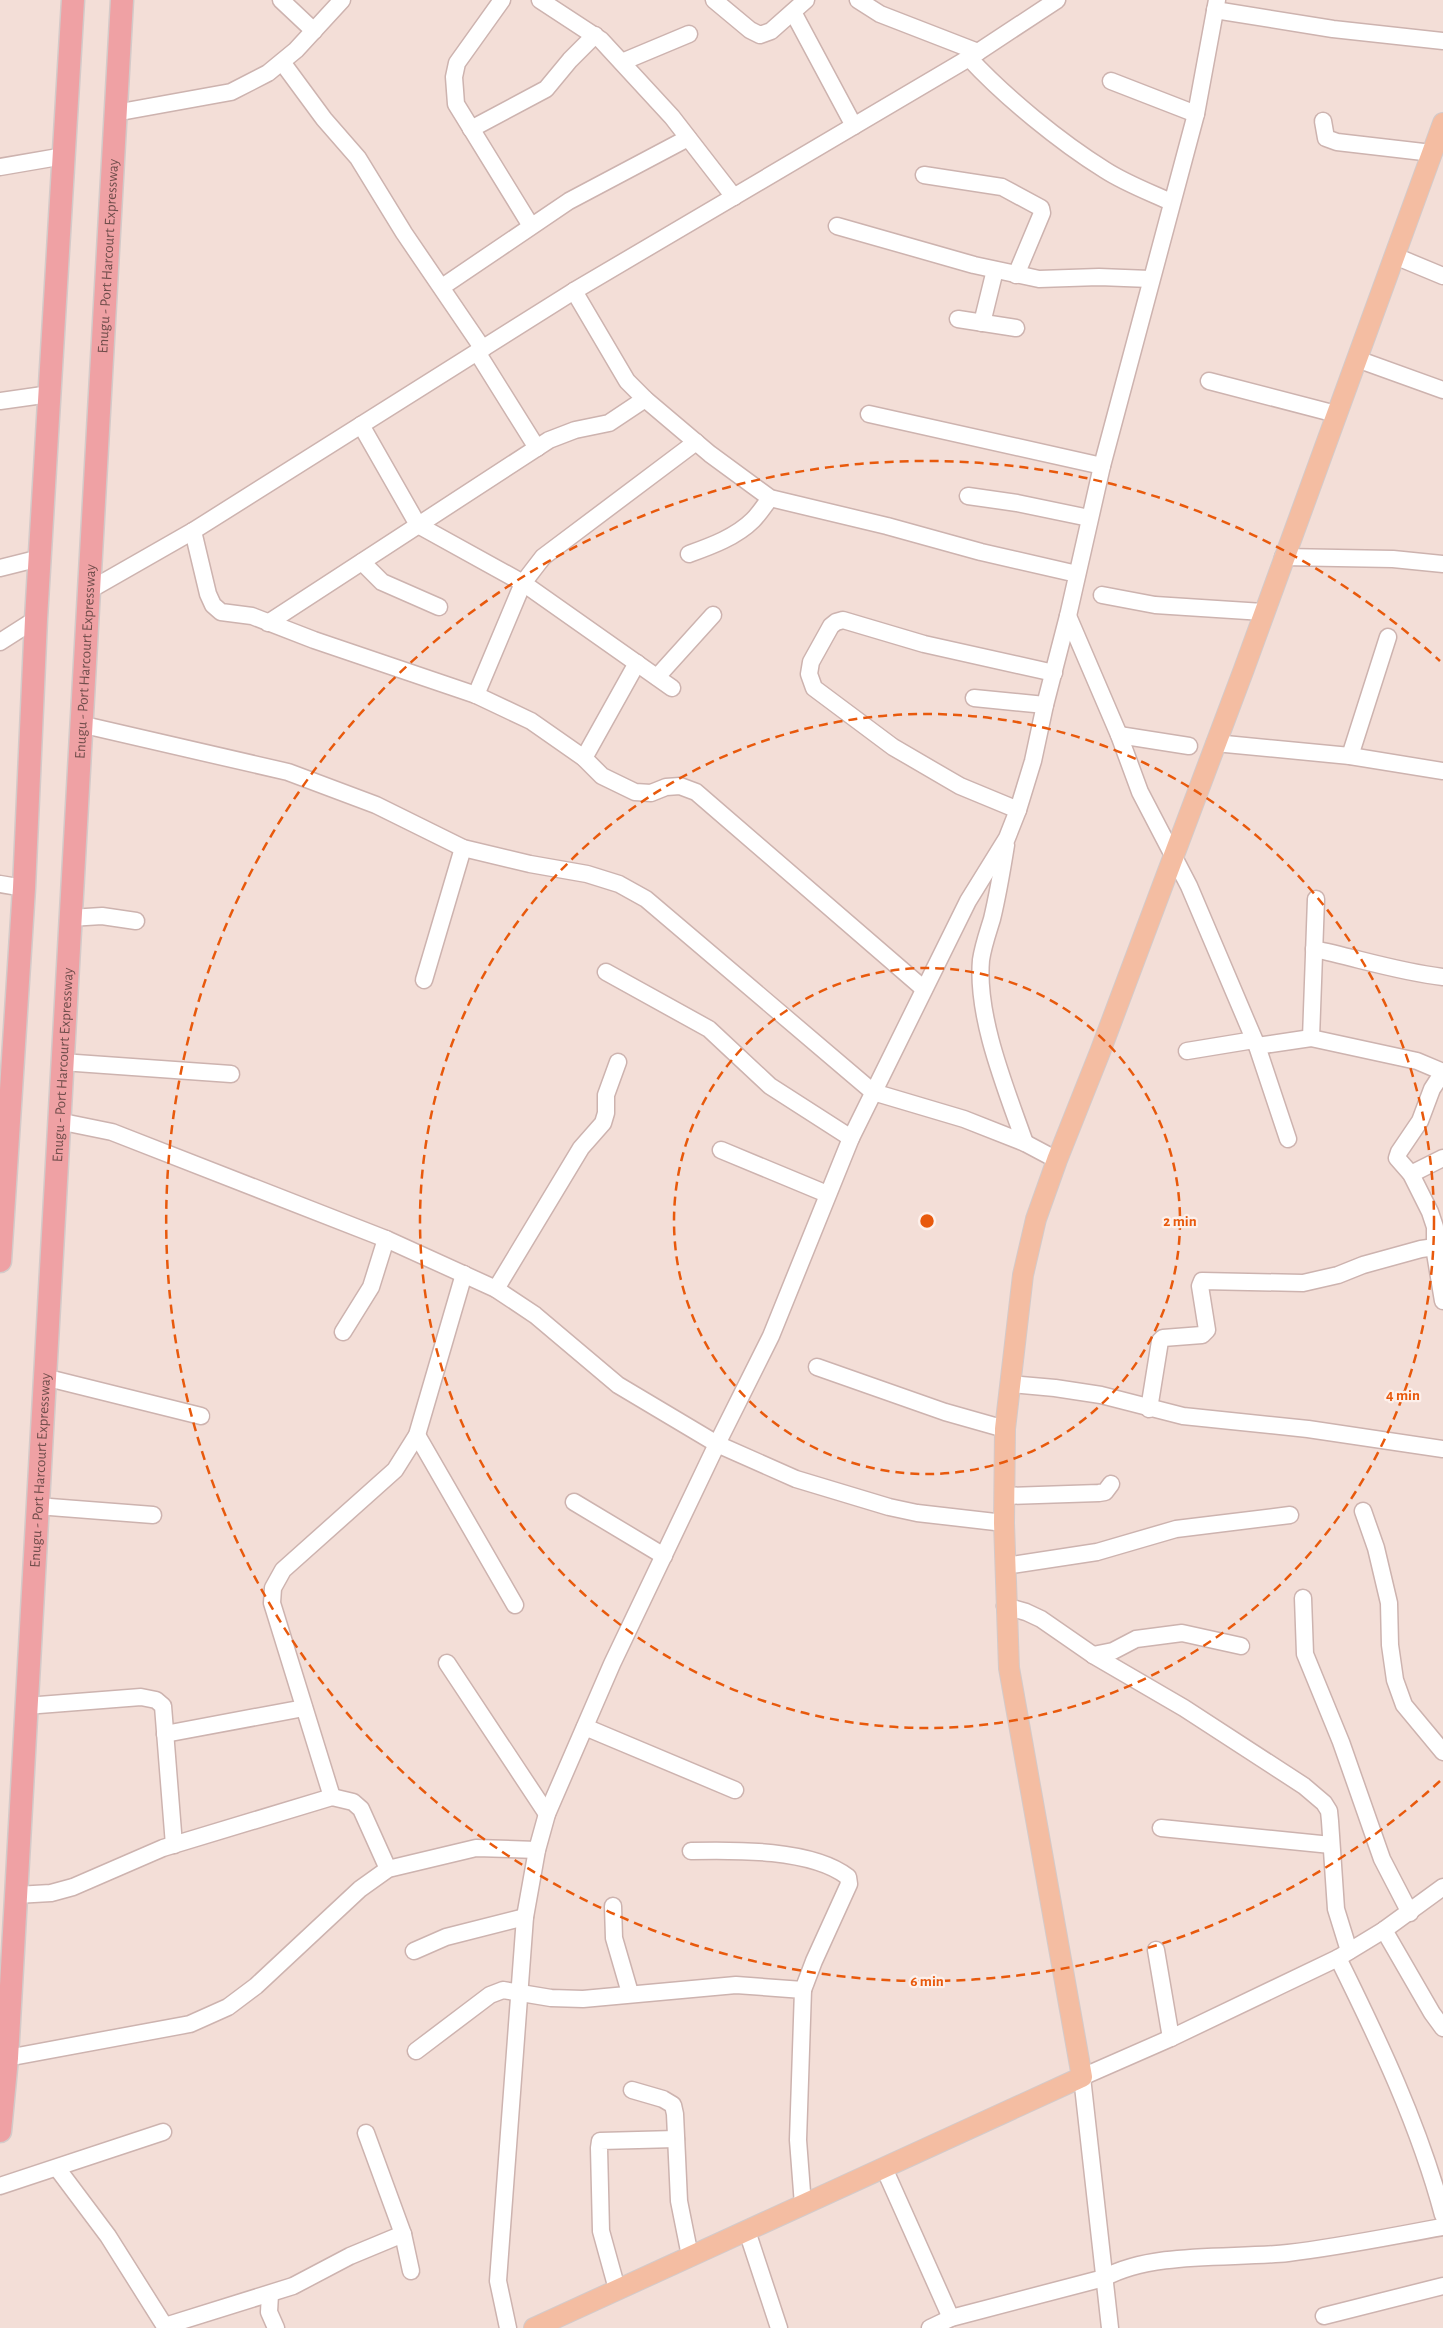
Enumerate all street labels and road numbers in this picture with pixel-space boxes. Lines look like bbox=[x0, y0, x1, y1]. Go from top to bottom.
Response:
street label: Enugu - Port Harcourt Expressway bbox=[95, 158, 121, 354]
street label: Enugu - Port Harcourt Expressway bbox=[72, 563, 98, 759]
street label: Enugu - Port Harcourt Expressway bbox=[50, 966, 75, 1163]
street label: Enugu - Port Harcourt Expressway bbox=[27, 1372, 53, 1568]

